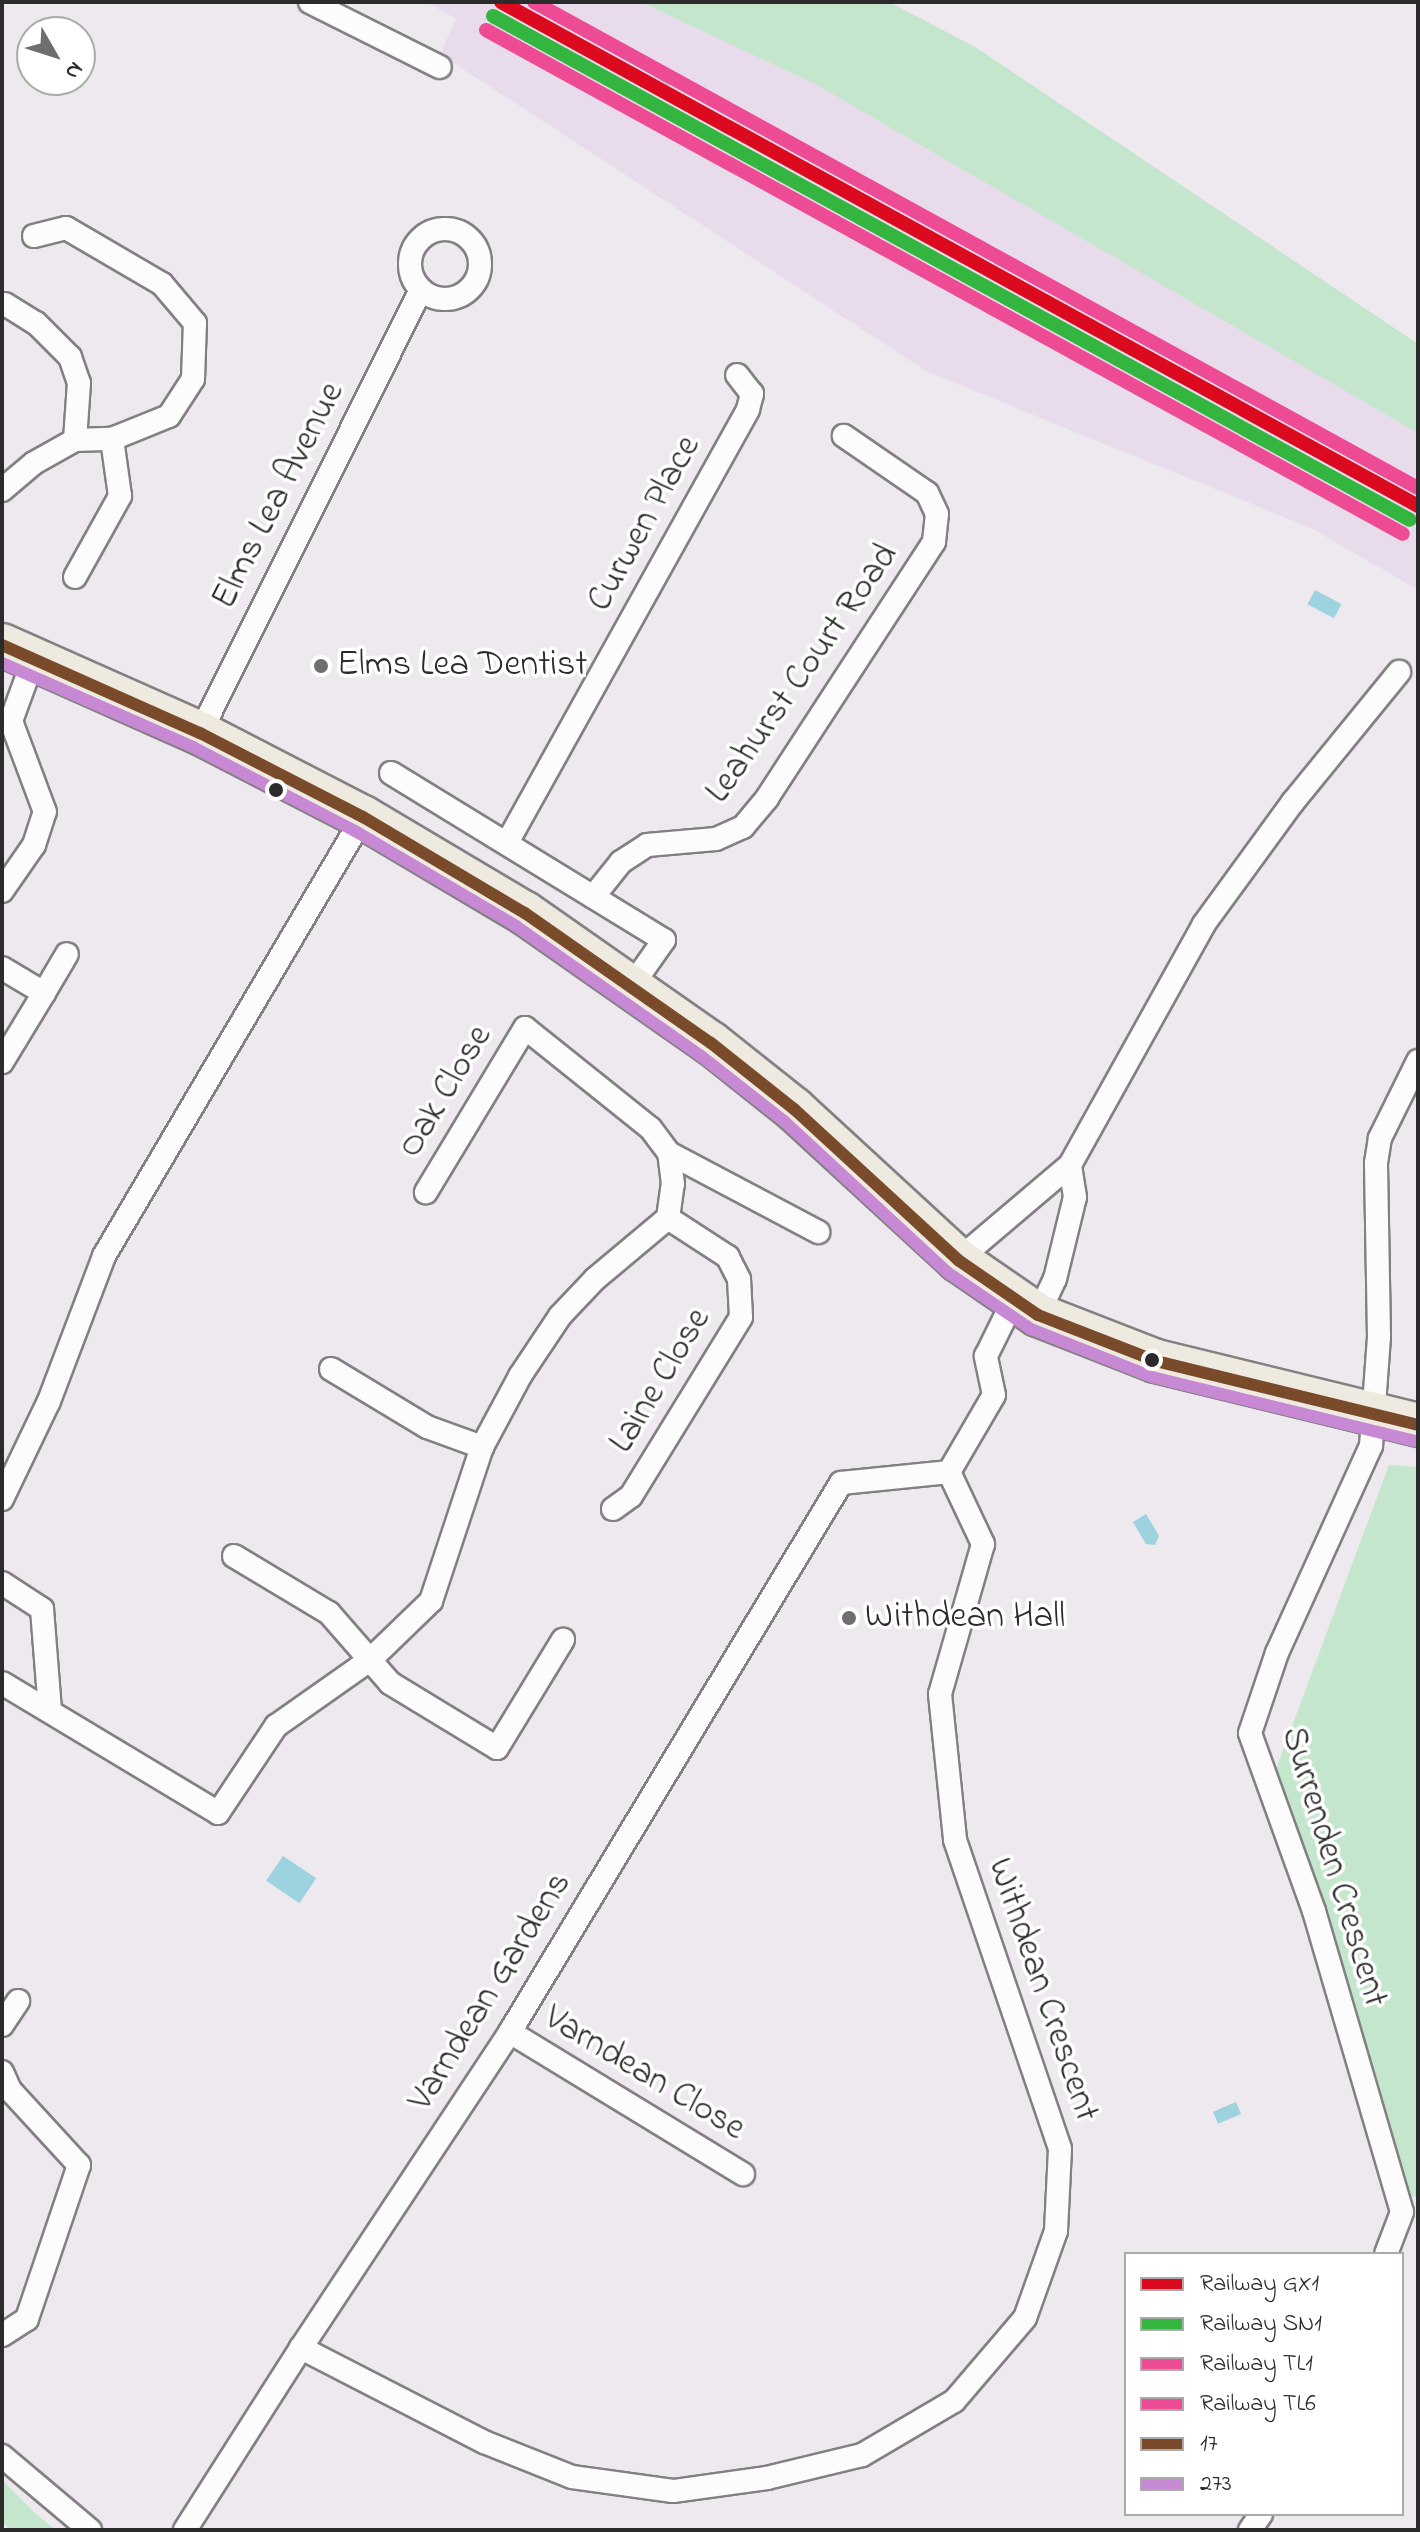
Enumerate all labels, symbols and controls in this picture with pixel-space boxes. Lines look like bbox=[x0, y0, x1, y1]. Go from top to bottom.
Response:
north arrow bbox=[16, 16, 96, 96]
text: N bbox=[56, 54, 90, 86]
street label: Elms Lea Avenue bbox=[203, 375, 355, 617]
street label: Curwen Place bbox=[579, 429, 711, 619]
street label: Leahurst Court Road bbox=[697, 536, 909, 812]
place label: Elms Lea Dentist bbox=[337, 644, 587, 688]
marker: Elms Lea Dentist bbox=[312, 657, 330, 675]
unlabelled marker bbox=[268, 782, 284, 798]
street label: Oak Close bbox=[390, 1018, 502, 1166]
street label: Laine Close bbox=[601, 1301, 721, 1461]
unlabelled marker bbox=[1144, 1352, 1160, 1368]
place label: Withdean Hall bbox=[865, 1596, 1065, 1640]
marker: Withdean Hall bbox=[840, 1609, 858, 1627]
street label: Surrenden Crescent bbox=[1270, 1722, 1396, 2012]
street label: Withdean Crescent bbox=[977, 1853, 1107, 2127]
street label: Varndean Gardens bbox=[400, 1865, 582, 2119]
street label: Varndean Close bbox=[536, 1997, 752, 2151]
legend bbox=[1124, 2252, 1404, 2516]
text: Railway GX1 bbox=[1200, 2267, 1319, 2302]
text: Railway SN1 bbox=[1200, 2307, 1322, 2342]
text: Railway TL1 bbox=[1200, 2347, 1313, 2382]
text: Railway TL6 bbox=[1200, 2387, 1316, 2422]
text: 17 bbox=[1200, 2427, 1218, 2462]
text: 273 bbox=[1200, 2467, 1232, 2502]

